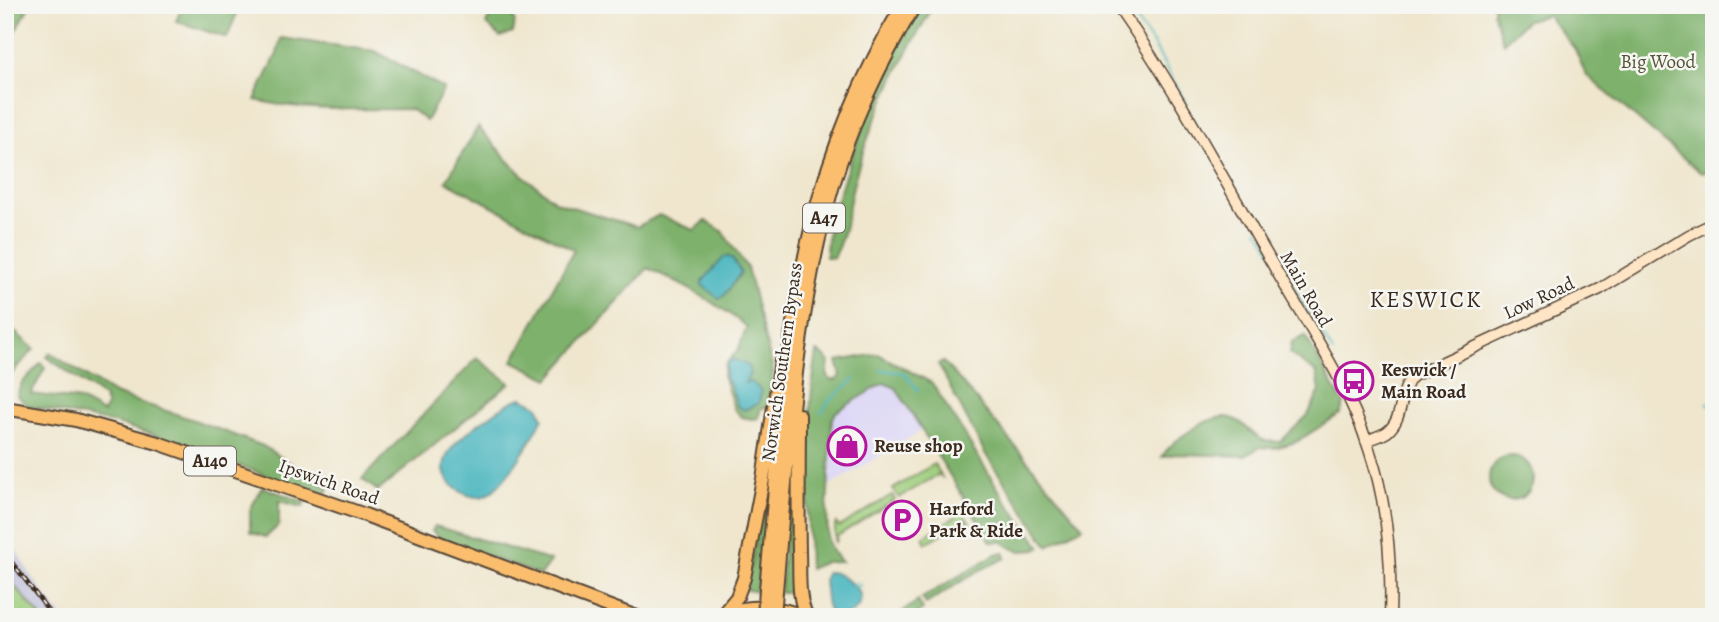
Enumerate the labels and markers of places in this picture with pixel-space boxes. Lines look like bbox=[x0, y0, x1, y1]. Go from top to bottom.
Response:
place label: Keswick / Main Road bbox=[1381, 357, 1467, 405]
bus stop icon: Keswick / Main Road bbox=[1333, 360, 1375, 402]
shop icon: Reuse shop bbox=[826, 425, 868, 467]
place label: Reuse shop bbox=[874, 433, 963, 459]
place label: Harford Park & Ride bbox=[929, 496, 1023, 544]
parking icon: Harford Park & Ride bbox=[881, 499, 923, 541]

